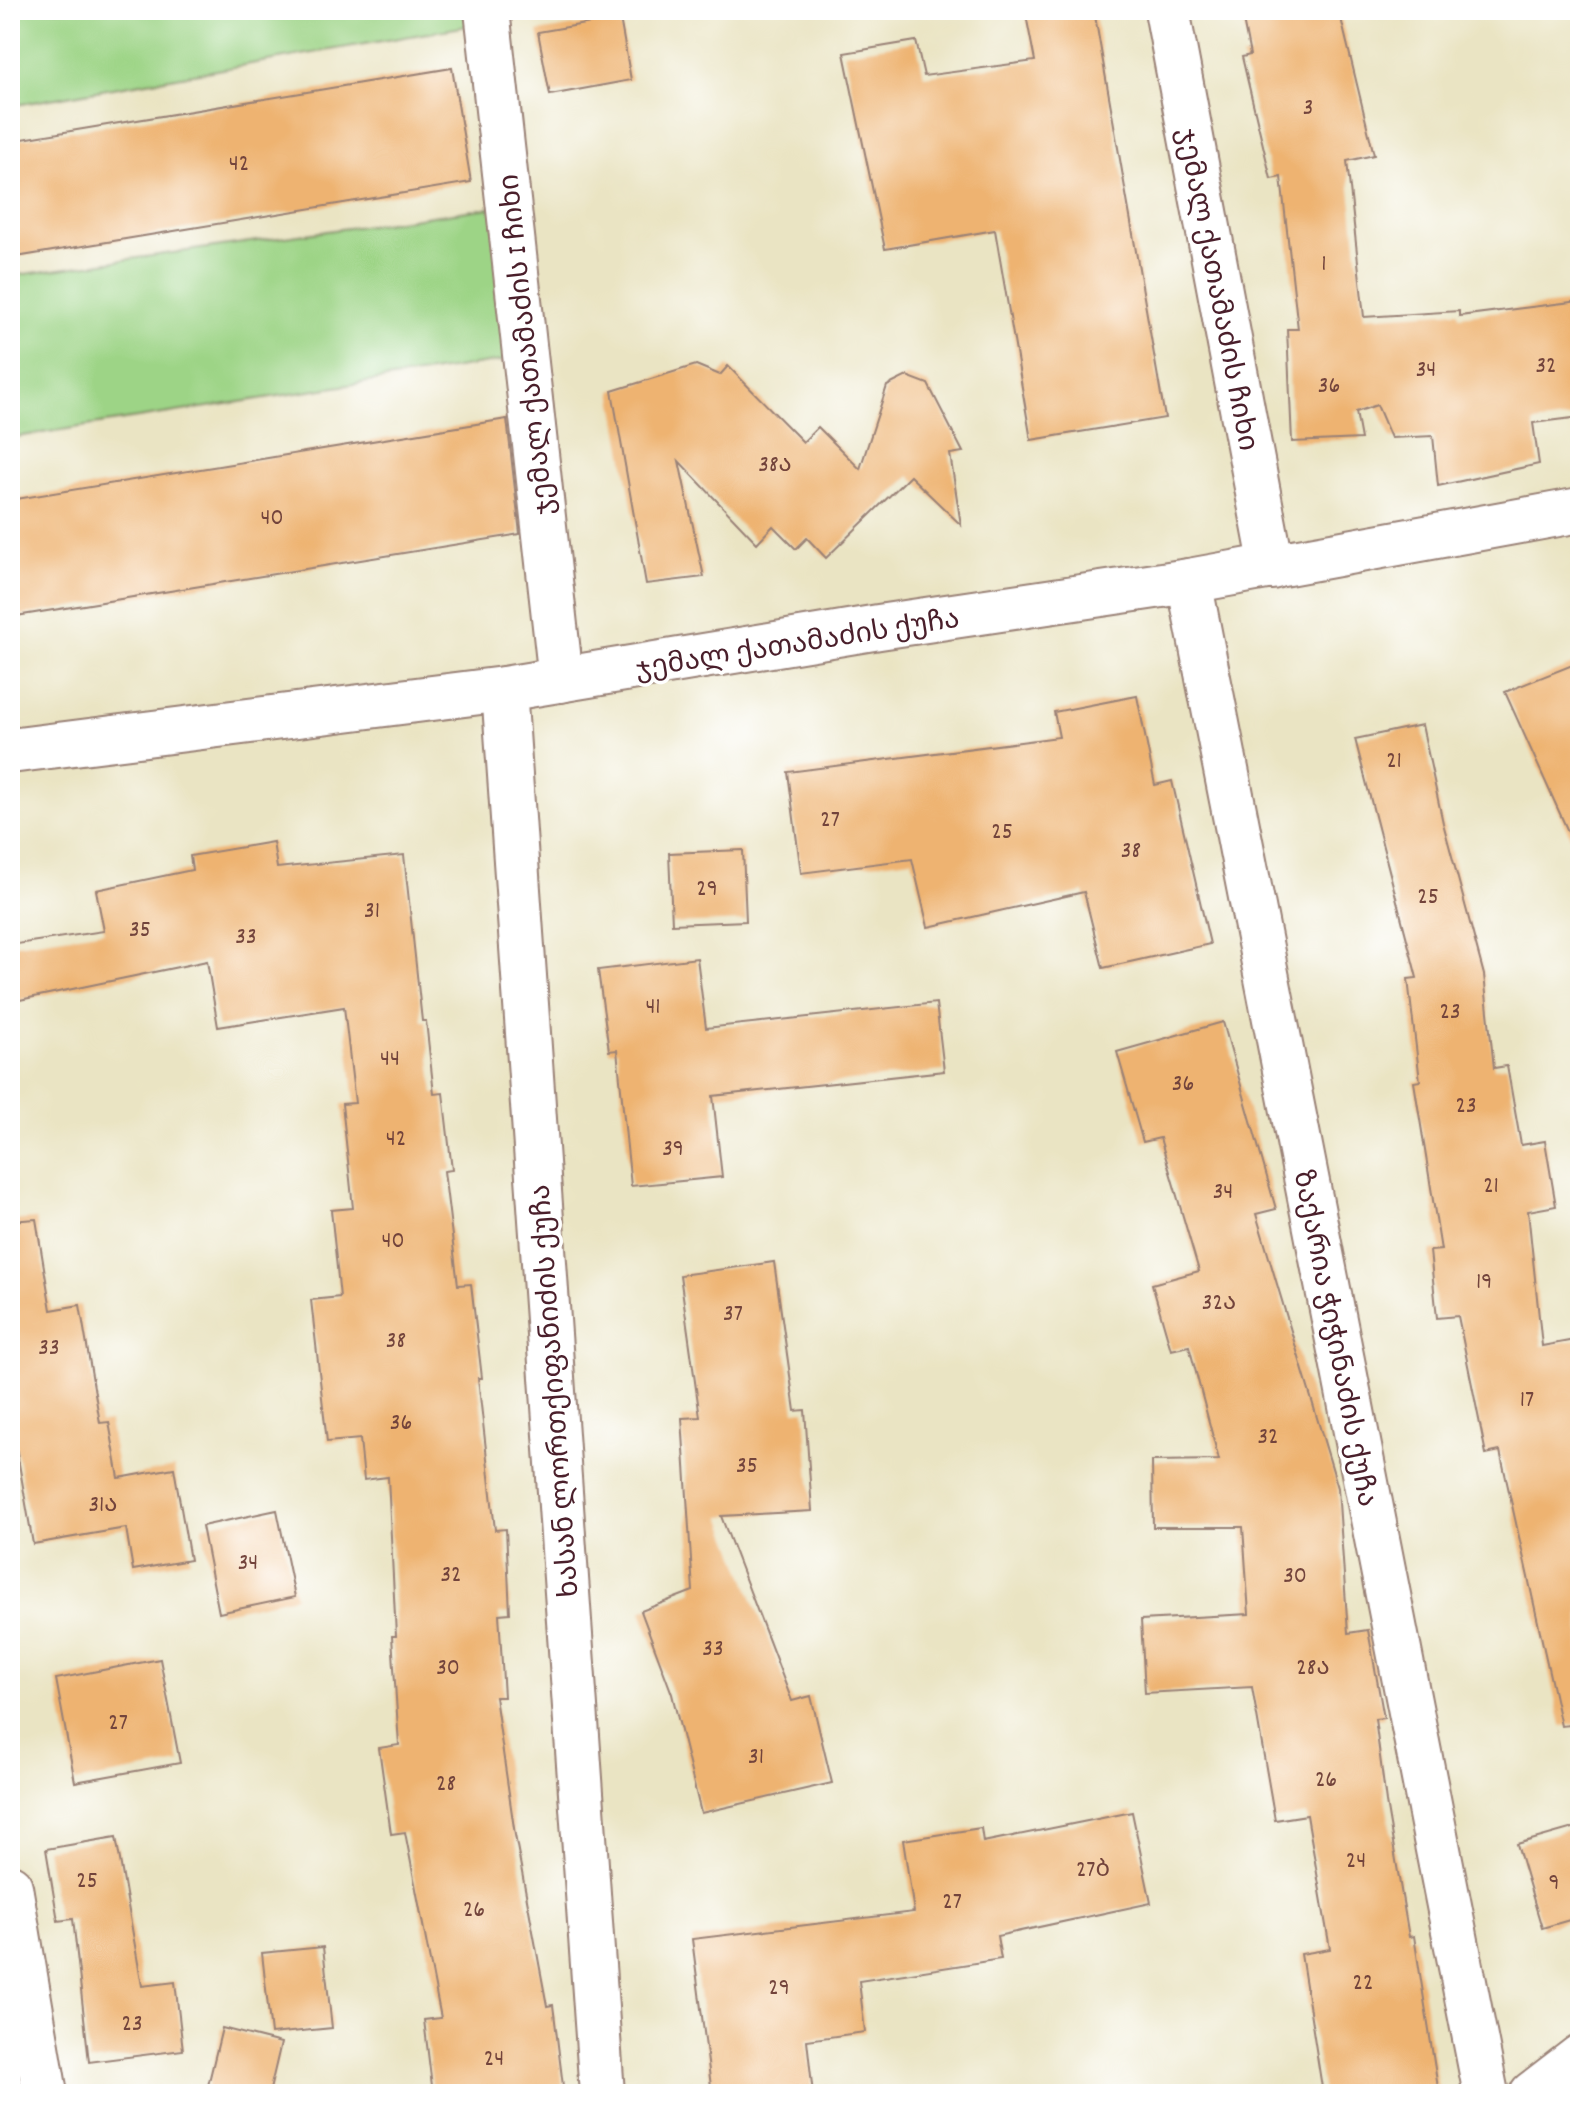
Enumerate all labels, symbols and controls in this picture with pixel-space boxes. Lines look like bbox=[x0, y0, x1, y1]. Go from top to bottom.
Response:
house number: 3 bbox=[1303, 92, 1313, 126]
street label: ჯემალ ქათამაძის ჩიხი bbox=[1163, 125, 1265, 455]
house number: 42 bbox=[229, 148, 249, 182]
street label: ჯემალ ქათამაძის I ჩიხი bbox=[492, 172, 568, 517]
house number: 1 bbox=[1321, 248, 1327, 282]
house number: 32 bbox=[1535, 350, 1557, 384]
house number: 34 bbox=[1416, 354, 1436, 388]
house number: 36 bbox=[1318, 370, 1340, 404]
house number: 38ა bbox=[758, 449, 792, 483]
house number: 40 bbox=[260, 502, 284, 536]
street label: ჯემალ ქათამაძის ქუჩა bbox=[633, 602, 963, 692]
house number: 21 bbox=[1386, 745, 1402, 779]
house number: 27 bbox=[820, 804, 840, 838]
house number: 25 bbox=[991, 816, 1013, 850]
house number: 38 bbox=[1121, 835, 1141, 869]
house number: 29 bbox=[696, 873, 718, 907]
house number: 25 bbox=[1417, 881, 1439, 915]
house number: 31 bbox=[364, 895, 380, 929]
house number: 35 bbox=[129, 914, 151, 948]
house number: 33 bbox=[235, 921, 257, 955]
house number: 41 bbox=[645, 991, 661, 1025]
house number: 23 bbox=[1439, 996, 1461, 1030]
house number: 44 bbox=[380, 1043, 400, 1077]
house number: 36 bbox=[1172, 1068, 1194, 1102]
house number: 23 bbox=[1455, 1090, 1477, 1124]
house number: 42 bbox=[386, 1123, 406, 1157]
house number: 39 bbox=[662, 1133, 684, 1167]
street label: ზაქარია ჭიჭინაძის ქუჩა bbox=[1280, 1167, 1384, 1511]
house number: 21 bbox=[1483, 1170, 1499, 1204]
house number: 34 bbox=[1213, 1176, 1233, 1210]
street label: ხასან ლორთქიფანიძის ქუჩა bbox=[524, 1183, 592, 1599]
house number: 40 bbox=[381, 1225, 405, 1259]
house number: 19 bbox=[1476, 1266, 1492, 1300]
house number: 32ა bbox=[1202, 1287, 1236, 1321]
house number: 37 bbox=[723, 1298, 743, 1332]
house number: 38 bbox=[386, 1325, 406, 1359]
house number: 33 bbox=[38, 1332, 60, 1366]
house number: 17 bbox=[1520, 1384, 1534, 1418]
house number: 36 bbox=[390, 1407, 412, 1441]
house number: 32 bbox=[1257, 1421, 1279, 1455]
house number: 35 bbox=[736, 1450, 758, 1484]
house number: 31ა bbox=[88, 1489, 118, 1523]
house number: 34 bbox=[238, 1547, 258, 1581]
house number: 32 bbox=[440, 1559, 462, 1593]
house number: 30 bbox=[1283, 1560, 1307, 1594]
house number: 33 bbox=[702, 1633, 724, 1667]
house number: 30 bbox=[436, 1652, 460, 1686]
house number: 28ა bbox=[1296, 1652, 1330, 1686]
house number: 27 bbox=[108, 1707, 128, 1741]
house number: 31 bbox=[748, 1741, 764, 1775]
house number: 26 bbox=[1315, 1764, 1337, 1798]
house number: 28 bbox=[436, 1768, 456, 1802]
house number: 24 bbox=[1346, 1845, 1366, 1879]
house number: 27ბ bbox=[1076, 1854, 1110, 1888]
house number: 25 bbox=[76, 1865, 98, 1899]
house number: 9 bbox=[1549, 1867, 1560, 1901]
house number: 27 bbox=[942, 1886, 962, 1920]
house number: 26 bbox=[463, 1894, 485, 1928]
house number: 22 bbox=[1353, 1967, 1373, 2001]
house number: 29 bbox=[768, 1972, 790, 2006]
house number: 23 bbox=[121, 2008, 143, 2042]
house number: 24 bbox=[484, 2043, 504, 2077]

